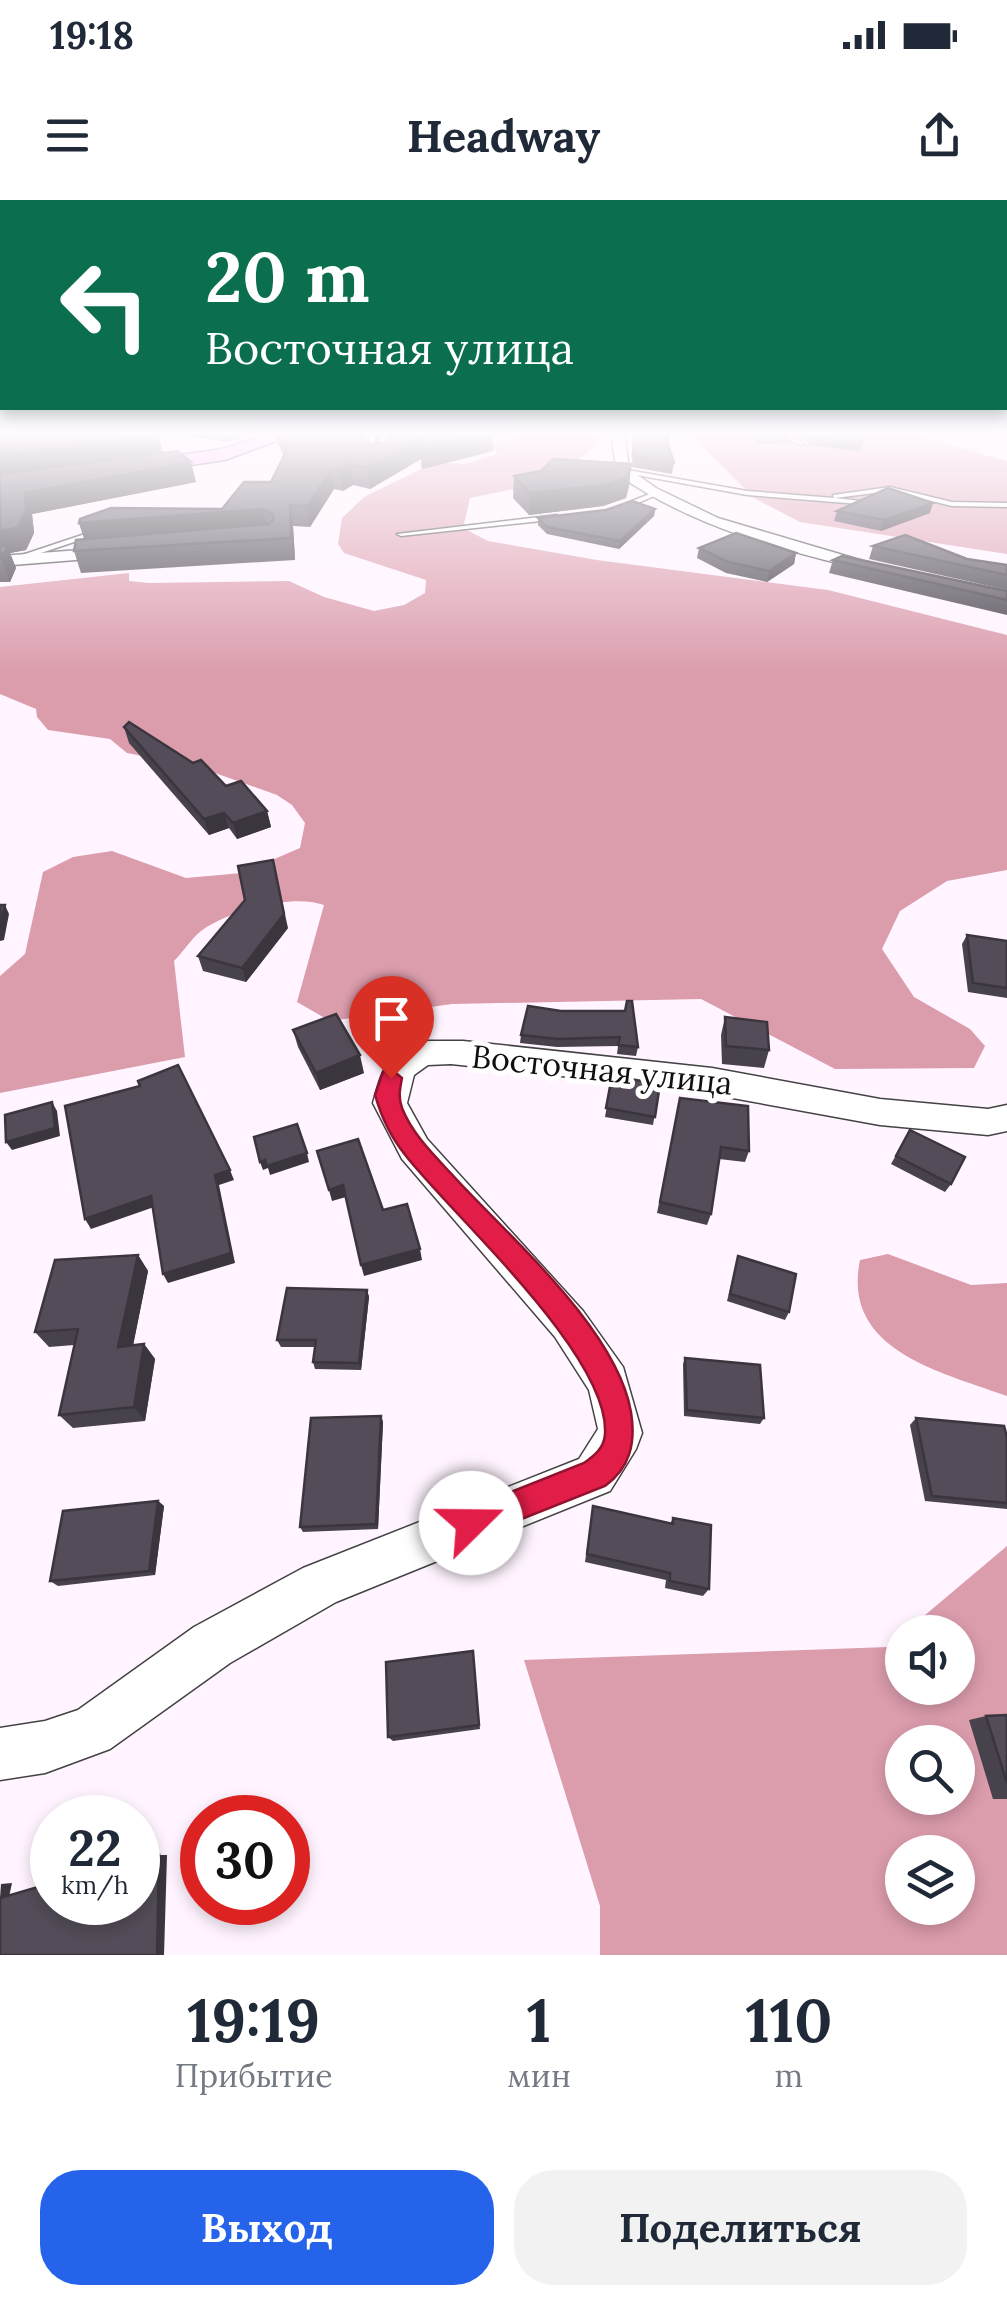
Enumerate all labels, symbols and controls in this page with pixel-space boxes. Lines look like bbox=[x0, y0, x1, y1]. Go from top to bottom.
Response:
text: 19:18 bbox=[50, 11, 134, 59]
text: Headway bbox=[407, 107, 600, 164]
icon: menu bbox=[40, 108, 95, 163]
icon: share bbox=[912, 108, 967, 163]
text: 20 m bbox=[205, 232, 370, 321]
icon: left bbox=[40, 240, 170, 370]
text: Восточная улица bbox=[205, 319, 574, 376]
pin bbox=[349, 976, 434, 1079]
icon: arrive bbox=[364, 991, 419, 1046]
street label: Восточная улица bbox=[469, 1035, 735, 1104]
position arrow bbox=[419, 1471, 523, 1575]
map controls bbox=[885, 1615, 975, 1925]
button: sound bbox=[885, 1615, 975, 1705]
button: search bbox=[885, 1725, 975, 1815]
speed limit sign: 30 bbox=[180, 1795, 310, 1925]
text: 22 bbox=[68, 1816, 122, 1880]
button: layers bbox=[885, 1835, 975, 1925]
text: km/h bbox=[61, 1869, 129, 1901]
text: 19:19 bbox=[187, 1982, 320, 2058]
text: 1 bbox=[527, 1982, 551, 2058]
text: 110 bbox=[745, 1982, 832, 2058]
text: Прибытие bbox=[175, 2055, 333, 2096]
text: мин bbox=[507, 2055, 571, 2096]
text: m bbox=[775, 2055, 803, 2096]
button: Выход bbox=[40, 2170, 494, 2285]
button: Поделиться bbox=[514, 2170, 967, 2285]

